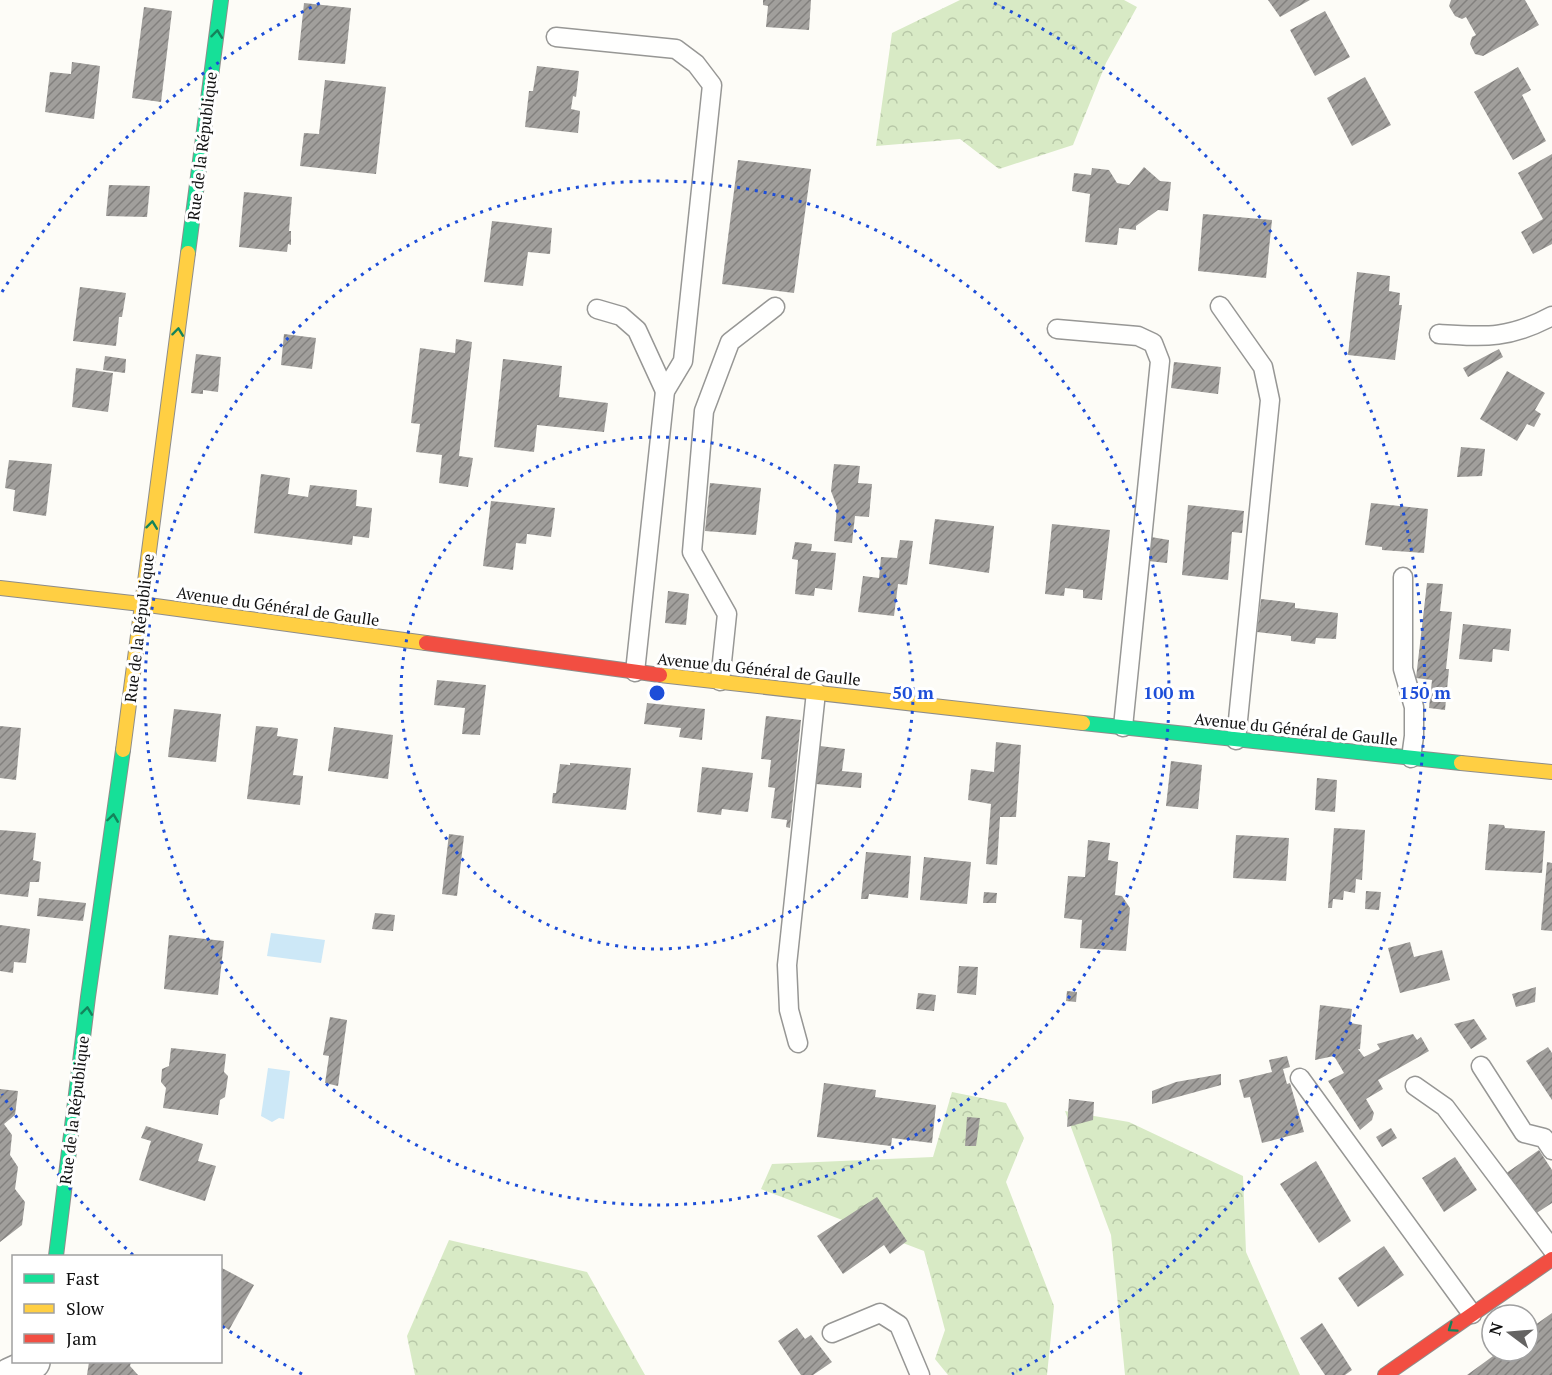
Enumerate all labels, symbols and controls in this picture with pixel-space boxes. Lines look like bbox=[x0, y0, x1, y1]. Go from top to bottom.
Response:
one-way arrow bbox=[210, 30, 222, 39]
street label: Rue de la République bbox=[182, 70, 222, 222]
one-way arrow bbox=[171, 327, 183, 336]
one-way arrow bbox=[146, 521, 158, 530]
street label: Rue de la République bbox=[119, 552, 159, 704]
street label: Avenue du Général de Gaulle bbox=[175, 581, 381, 631]
street label: Avenue du Général de Gaulle bbox=[656, 647, 862, 691]
text: 50 m bbox=[892, 680, 934, 704]
text: 100 m bbox=[1143, 680, 1195, 704]
text: 150 m bbox=[1399, 680, 1451, 704]
centre of rings bbox=[647, 683, 667, 703]
street label: Avenue du Général de Gaulle bbox=[1193, 707, 1399, 751]
one-way arrow bbox=[107, 813, 119, 822]
one-way arrow bbox=[80, 1006, 92, 1015]
street label: Rue de la République bbox=[54, 1034, 94, 1186]
legend bbox=[12, 1255, 222, 1363]
text: Fast bbox=[66, 1266, 100, 1290]
text: Slow bbox=[66, 1296, 105, 1320]
north arrow bbox=[1480, 1303, 1540, 1363]
text: N bbox=[1483, 1320, 1508, 1338]
one-way arrow bbox=[1447, 1321, 1458, 1332]
text: Jam bbox=[66, 1326, 97, 1350]

